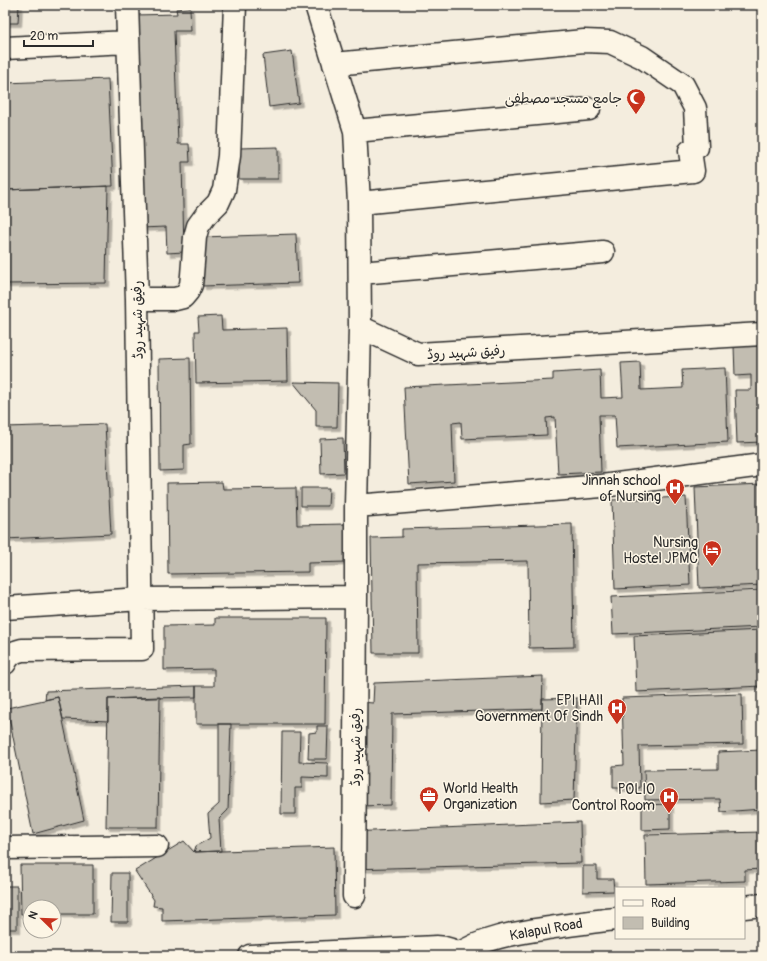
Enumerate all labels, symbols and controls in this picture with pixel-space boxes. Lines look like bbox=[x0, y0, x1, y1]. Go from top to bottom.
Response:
scale bar bbox=[24, 22, 93, 48]
text: 20 m bbox=[30, 29, 59, 44]
mosque icon: جامع مسجد مصطفیٰ bbox=[625, 87, 647, 115]
place label: جامع مسجد مصطفیٰ bbox=[505, 90, 622, 109]
street label: رفیق شہید روڈ bbox=[128, 280, 147, 360]
street label: رفیق شہید روڈ bbox=[426, 342, 506, 363]
place label: Jinnah school of Nursing bbox=[582, 472, 661, 505]
hospital icon: Jinnah school of Nursing bbox=[664, 477, 686, 505]
place label: Nursing Hostel JPMC bbox=[623, 534, 698, 567]
hotel icon: Nursing Hostel JPMC bbox=[701, 539, 723, 567]
place label: EPI HAll Government Of Sindh bbox=[475, 692, 603, 725]
hospital icon: EPI HAll Government Of Sindh bbox=[606, 697, 628, 725]
street label: رفیق شہید روڈ bbox=[347, 708, 364, 786]
place label: World Health Organization bbox=[443, 780, 518, 813]
place label: POLIO Control Room bbox=[572, 781, 655, 814]
office icon: World Health Organization bbox=[418, 785, 440, 813]
hospital icon: POLIO Control Room bbox=[658, 786, 680, 814]
legend bbox=[615, 887, 745, 939]
text: Road bbox=[651, 896, 676, 911]
north arrow bbox=[22, 899, 62, 939]
text: N bbox=[26, 909, 41, 921]
street label: Kalapul Road bbox=[508, 915, 584, 944]
text: Building bbox=[651, 916, 690, 931]

